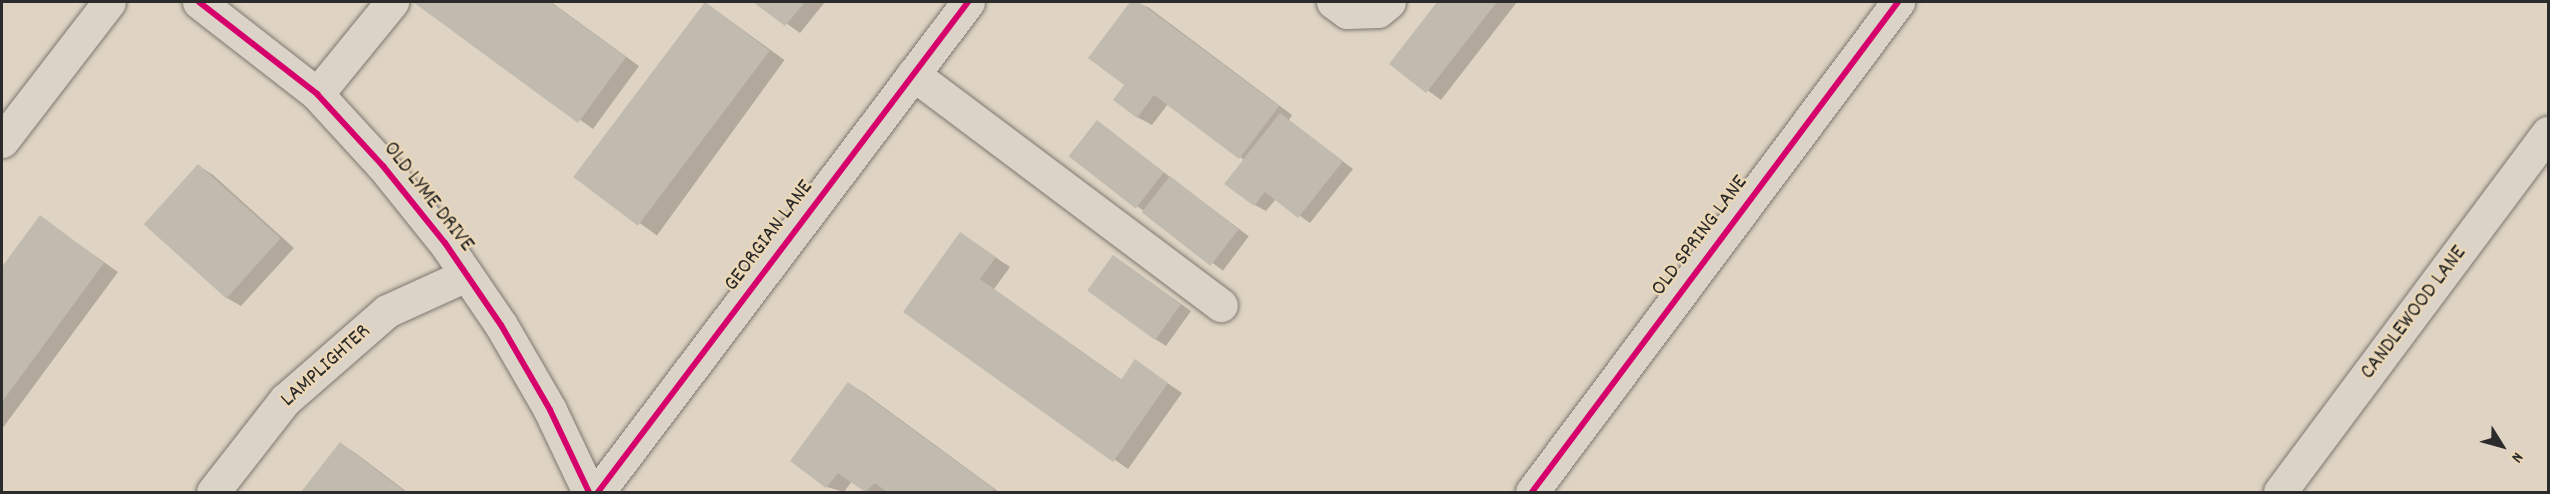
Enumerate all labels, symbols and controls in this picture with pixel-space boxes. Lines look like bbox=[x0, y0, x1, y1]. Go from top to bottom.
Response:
street label: OLD LYME DRIVE bbox=[377, 137, 479, 257]
street label: OLD SPRING LANE bbox=[1646, 171, 1754, 301]
street label: GEORGIAN LANE bbox=[719, 175, 819, 297]
street label: CANDLEWOOD LANE bbox=[2355, 241, 2473, 385]
street label: LAMPLIGHTER bbox=[276, 319, 376, 413]
north arrow bbox=[2472, 416, 2532, 476]
text: N bbox=[2505, 447, 2528, 467]

